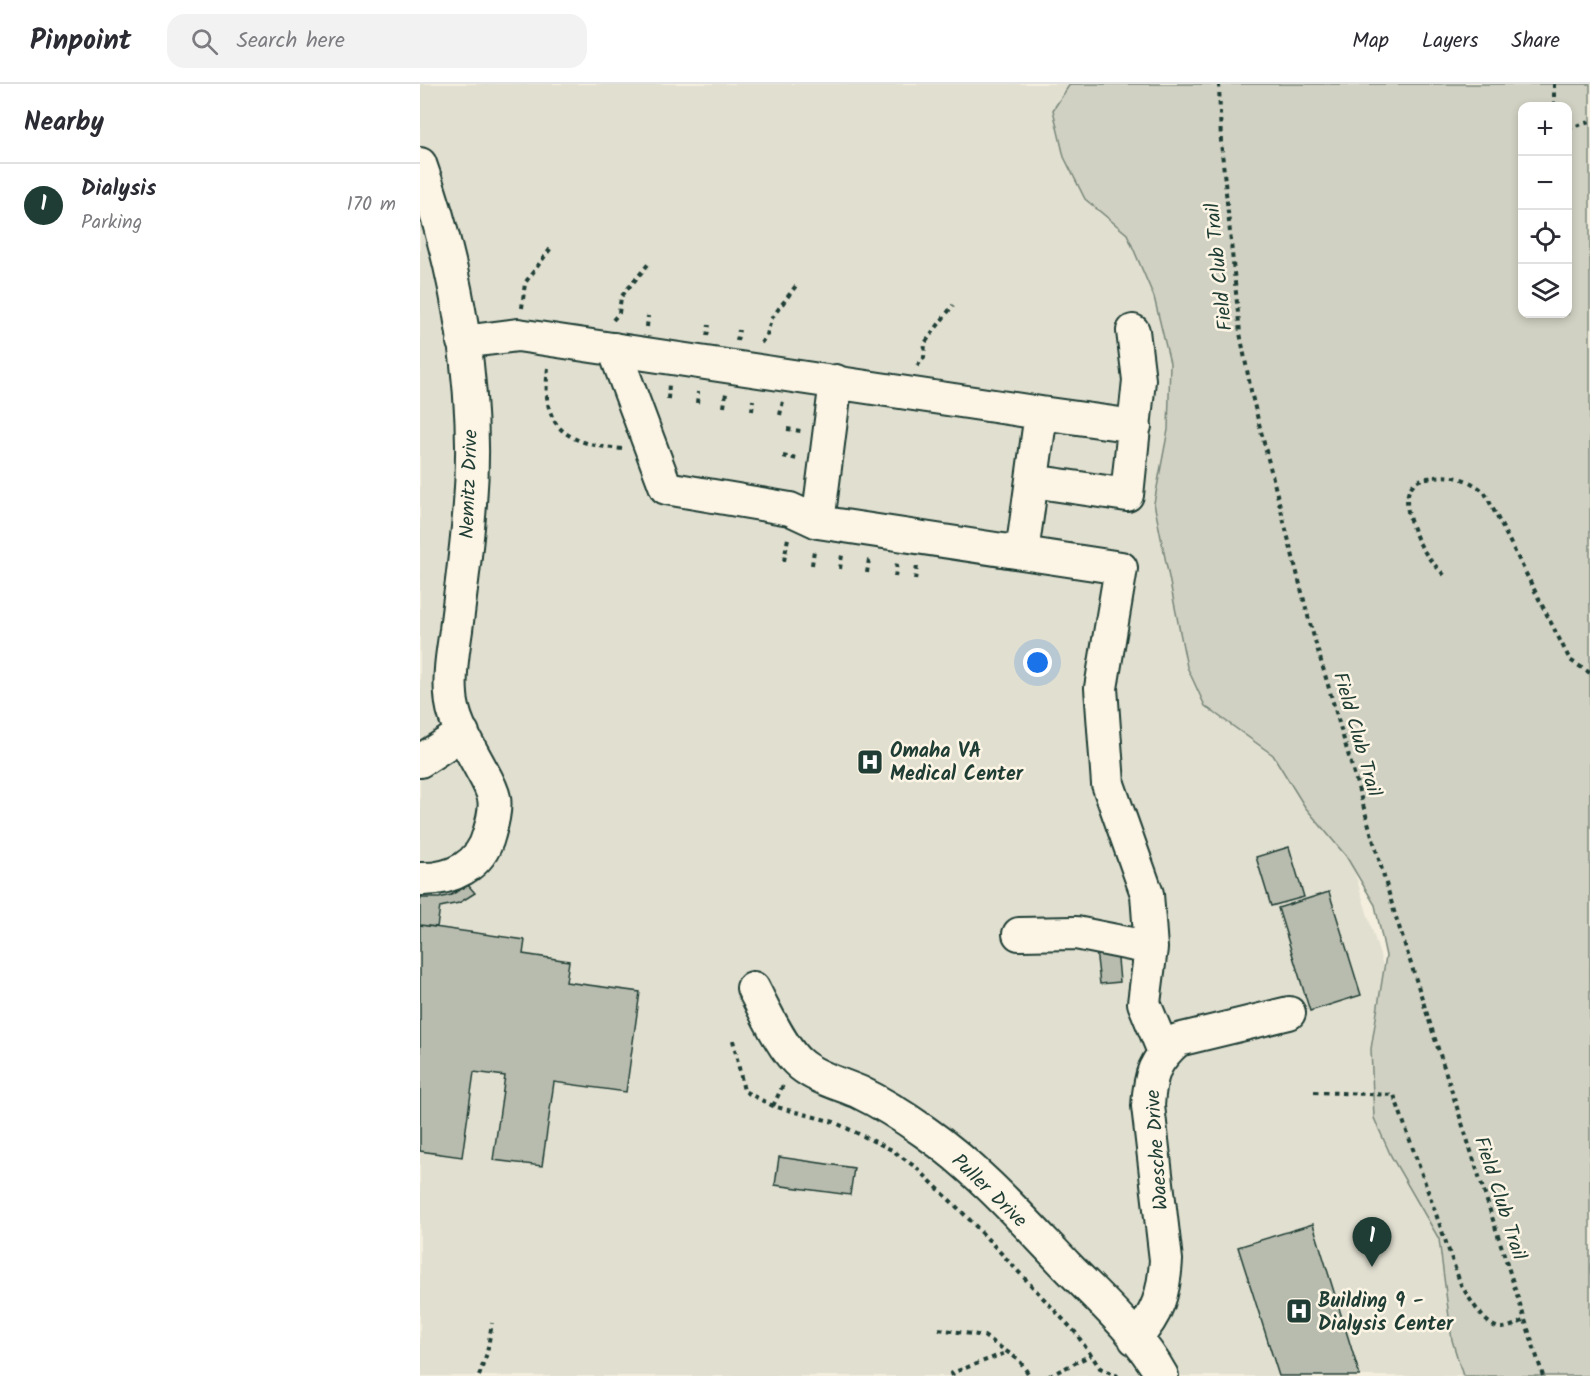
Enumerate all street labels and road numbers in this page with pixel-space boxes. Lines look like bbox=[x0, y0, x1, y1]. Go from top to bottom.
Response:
street label: Field Club Trail bbox=[1197, 201, 1243, 332]
street label: Nemitz Drive bbox=[452, 429, 488, 539]
street label: Field Club Trail bbox=[1323, 668, 1389, 801]
street label: Waesche Drive bbox=[1138, 1088, 1178, 1211]
street label: Field Club Trail bbox=[1464, 1133, 1534, 1265]
street label: Puller Drive bbox=[943, 1147, 1034, 1236]

